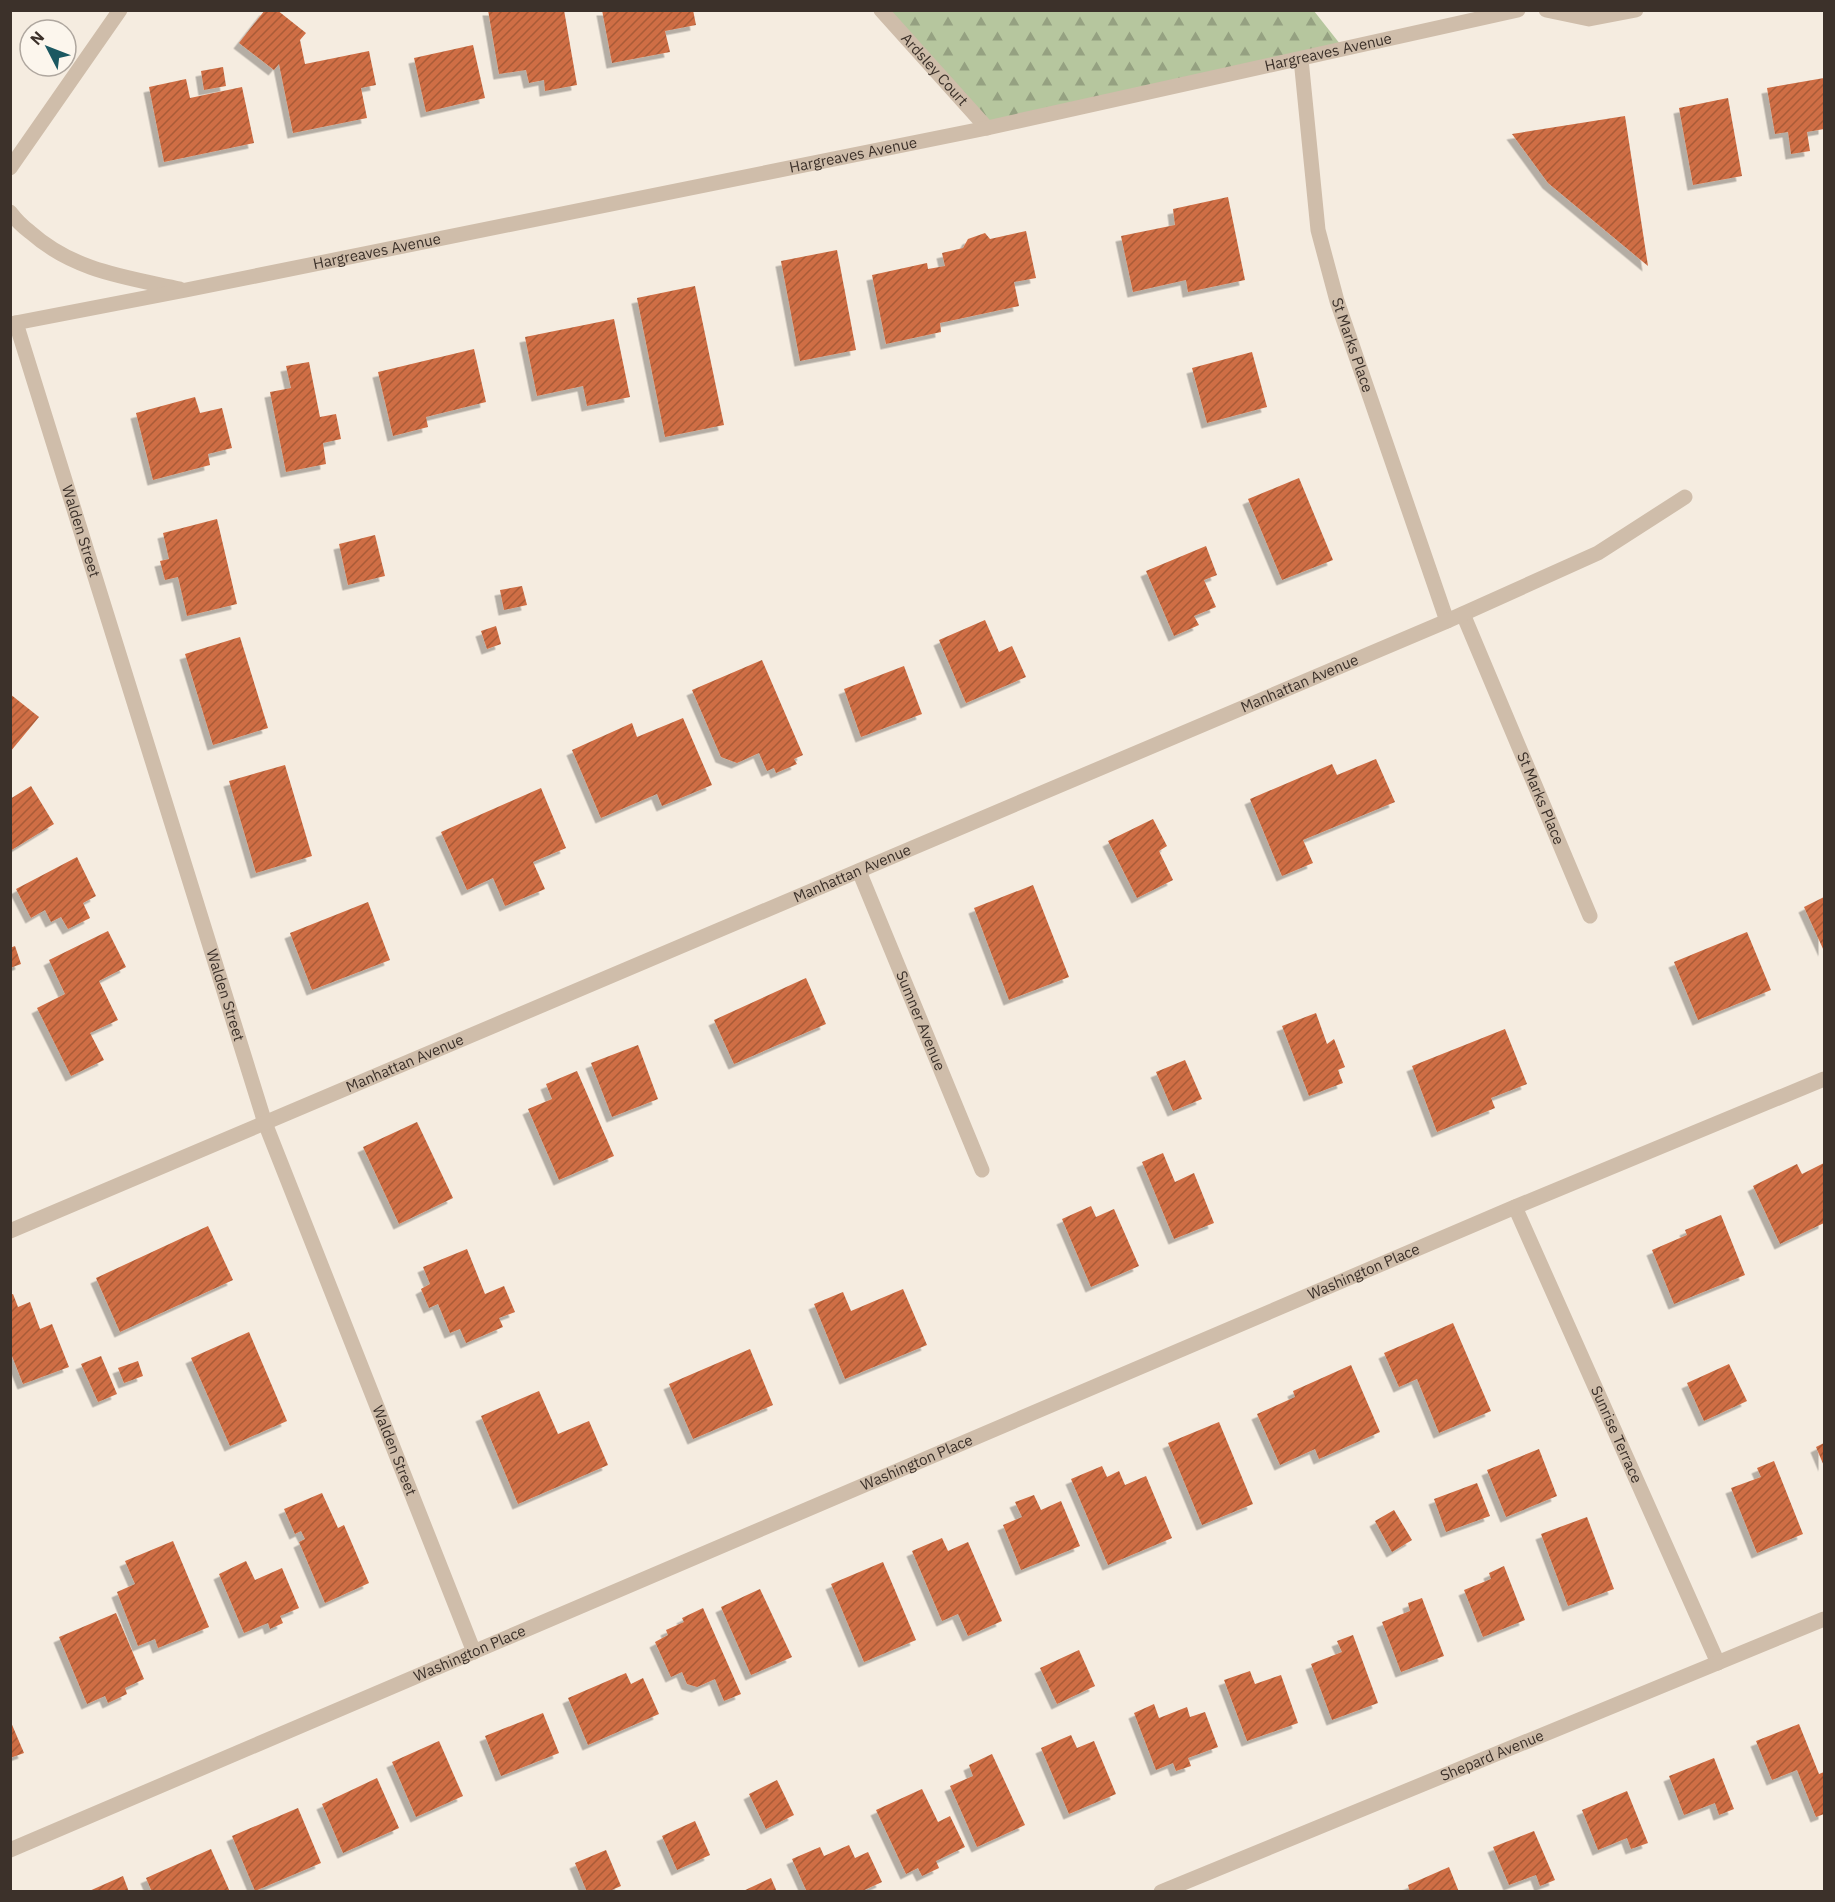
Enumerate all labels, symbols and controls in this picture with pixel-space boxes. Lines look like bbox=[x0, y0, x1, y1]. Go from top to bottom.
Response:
north arrow bbox=[18, 18, 78, 78]
text: N bbox=[26, 27, 48, 49]
street label: Hargreaves Avenue bbox=[1263, 28, 1394, 75]
street label: Ardsley Court bbox=[897, 29, 972, 110]
street label: Hargreaves Avenue bbox=[788, 132, 919, 177]
street label: Hargreaves Avenue bbox=[311, 229, 442, 273]
street label: St Marks Place bbox=[1328, 295, 1378, 395]
street label: Walden Street bbox=[58, 483, 105, 579]
street label: Manhattan Avenue bbox=[1238, 650, 1361, 716]
street label: St Marks Place bbox=[1513, 749, 1569, 847]
street label: Manhattan Avenue bbox=[790, 840, 914, 906]
street label: Walden Street bbox=[202, 947, 249, 1043]
street label: Sumner Avenue bbox=[892, 968, 950, 1073]
street label: Manhattan Avenue bbox=[343, 1030, 466, 1096]
street label: Washington Place bbox=[1305, 1239, 1422, 1304]
street label: Sunrise Terrace bbox=[1587, 1383, 1647, 1486]
street label: Walden Street bbox=[368, 1402, 421, 1498]
street label: Washington Place bbox=[858, 1430, 975, 1494]
street label: Washington Place bbox=[411, 1621, 528, 1685]
street label: Shepard Avenue bbox=[1437, 1725, 1546, 1785]

